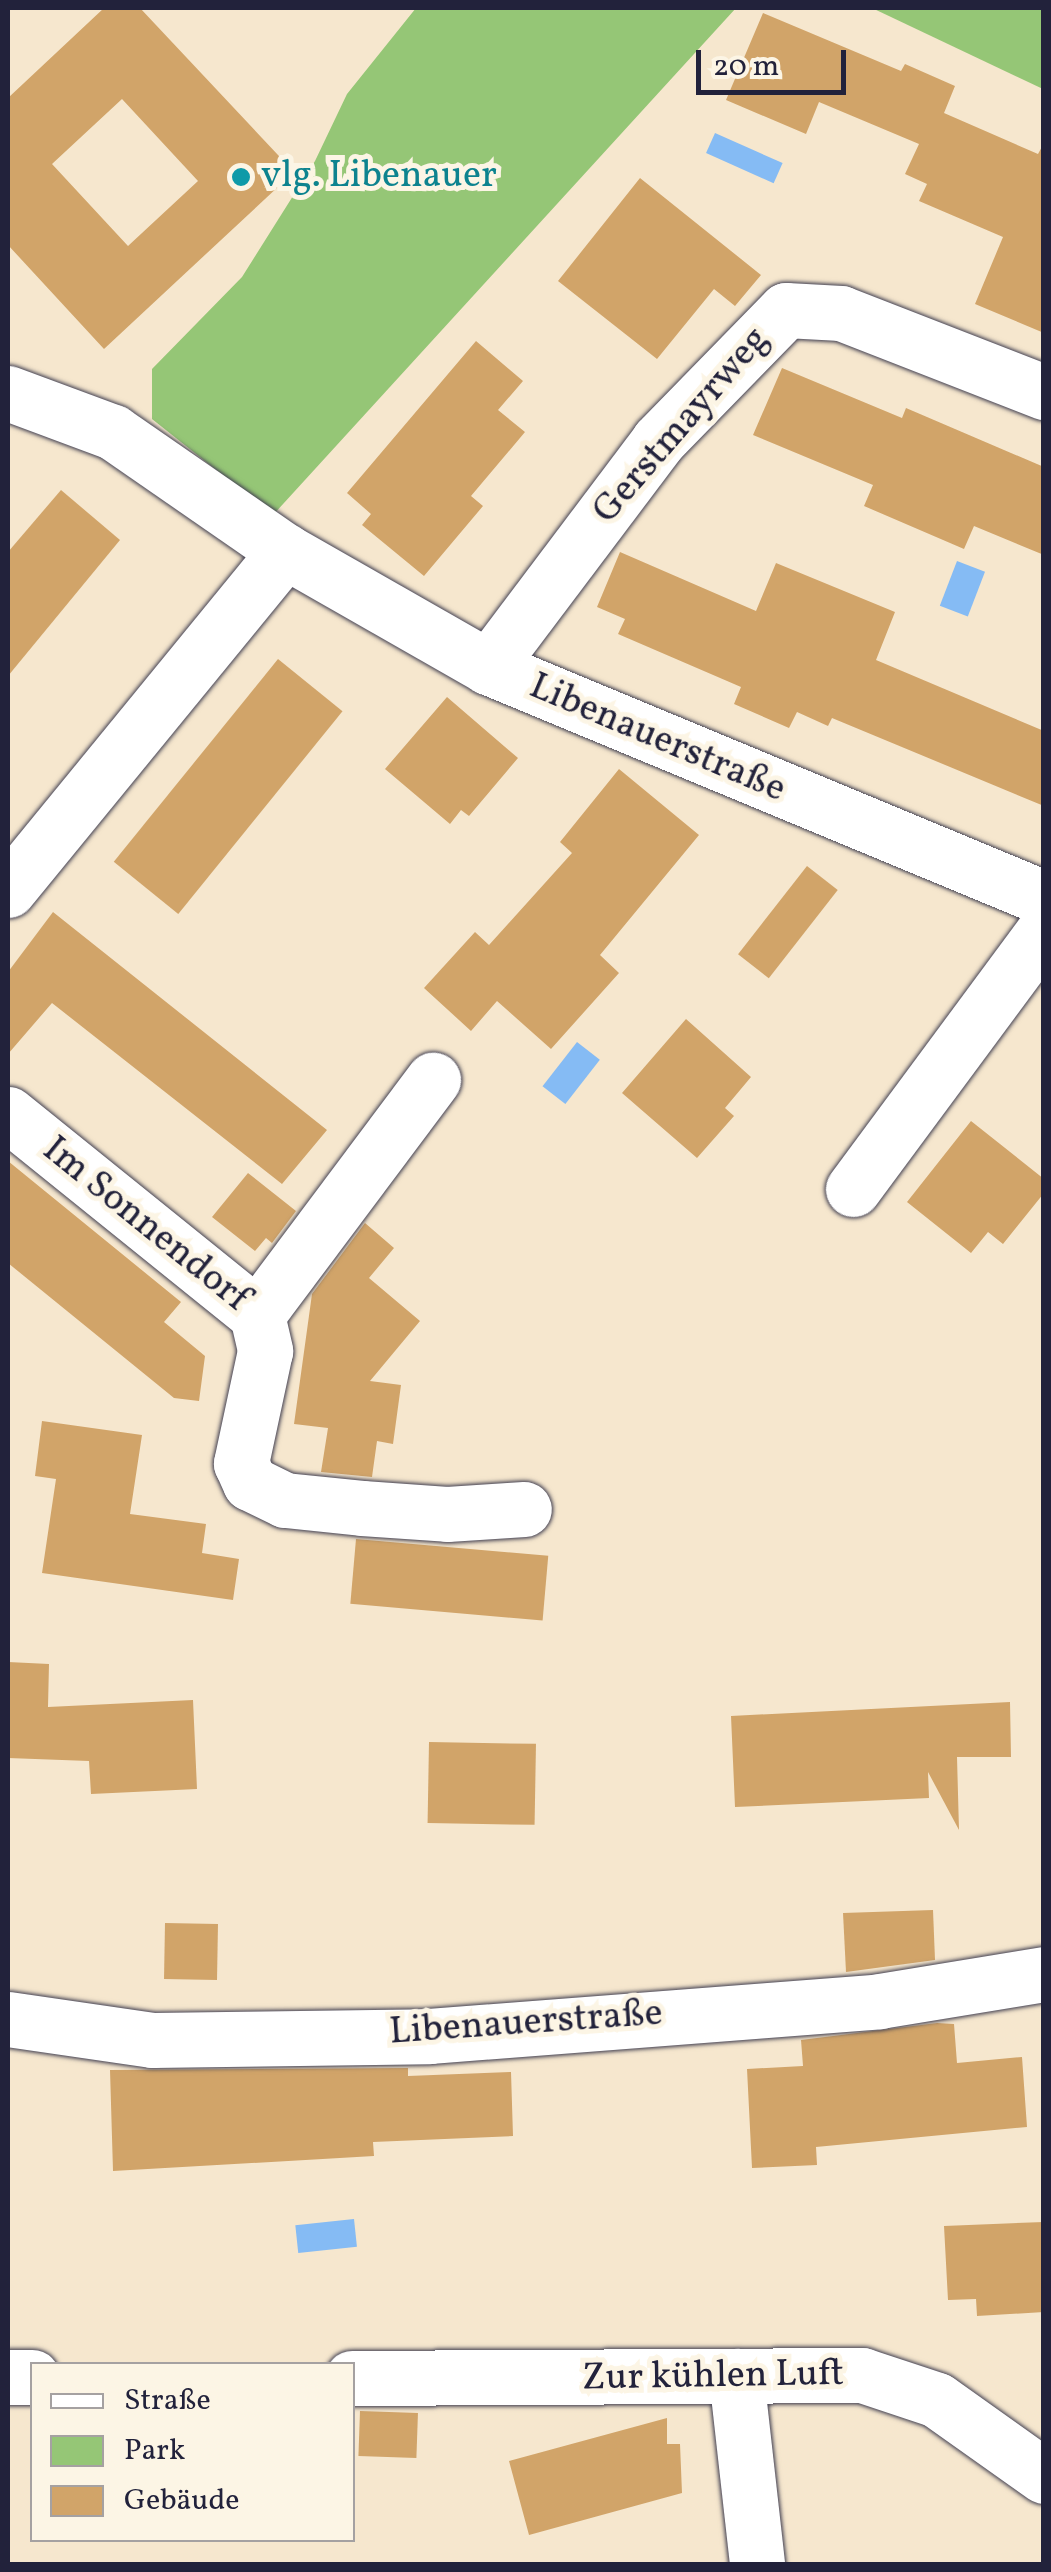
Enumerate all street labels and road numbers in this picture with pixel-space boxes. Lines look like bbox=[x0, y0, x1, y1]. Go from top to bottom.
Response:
street label: Gerstmayrweg bbox=[584, 318, 780, 534]
street label: Libenauerstraße bbox=[522, 665, 792, 813]
street label: Im Sonnendorf bbox=[33, 1128, 257, 1322]
street label: Libenauerstraße bbox=[388, 1992, 664, 2056]
street label: Zur kühlen Luft bbox=[581, 2352, 845, 2402]

